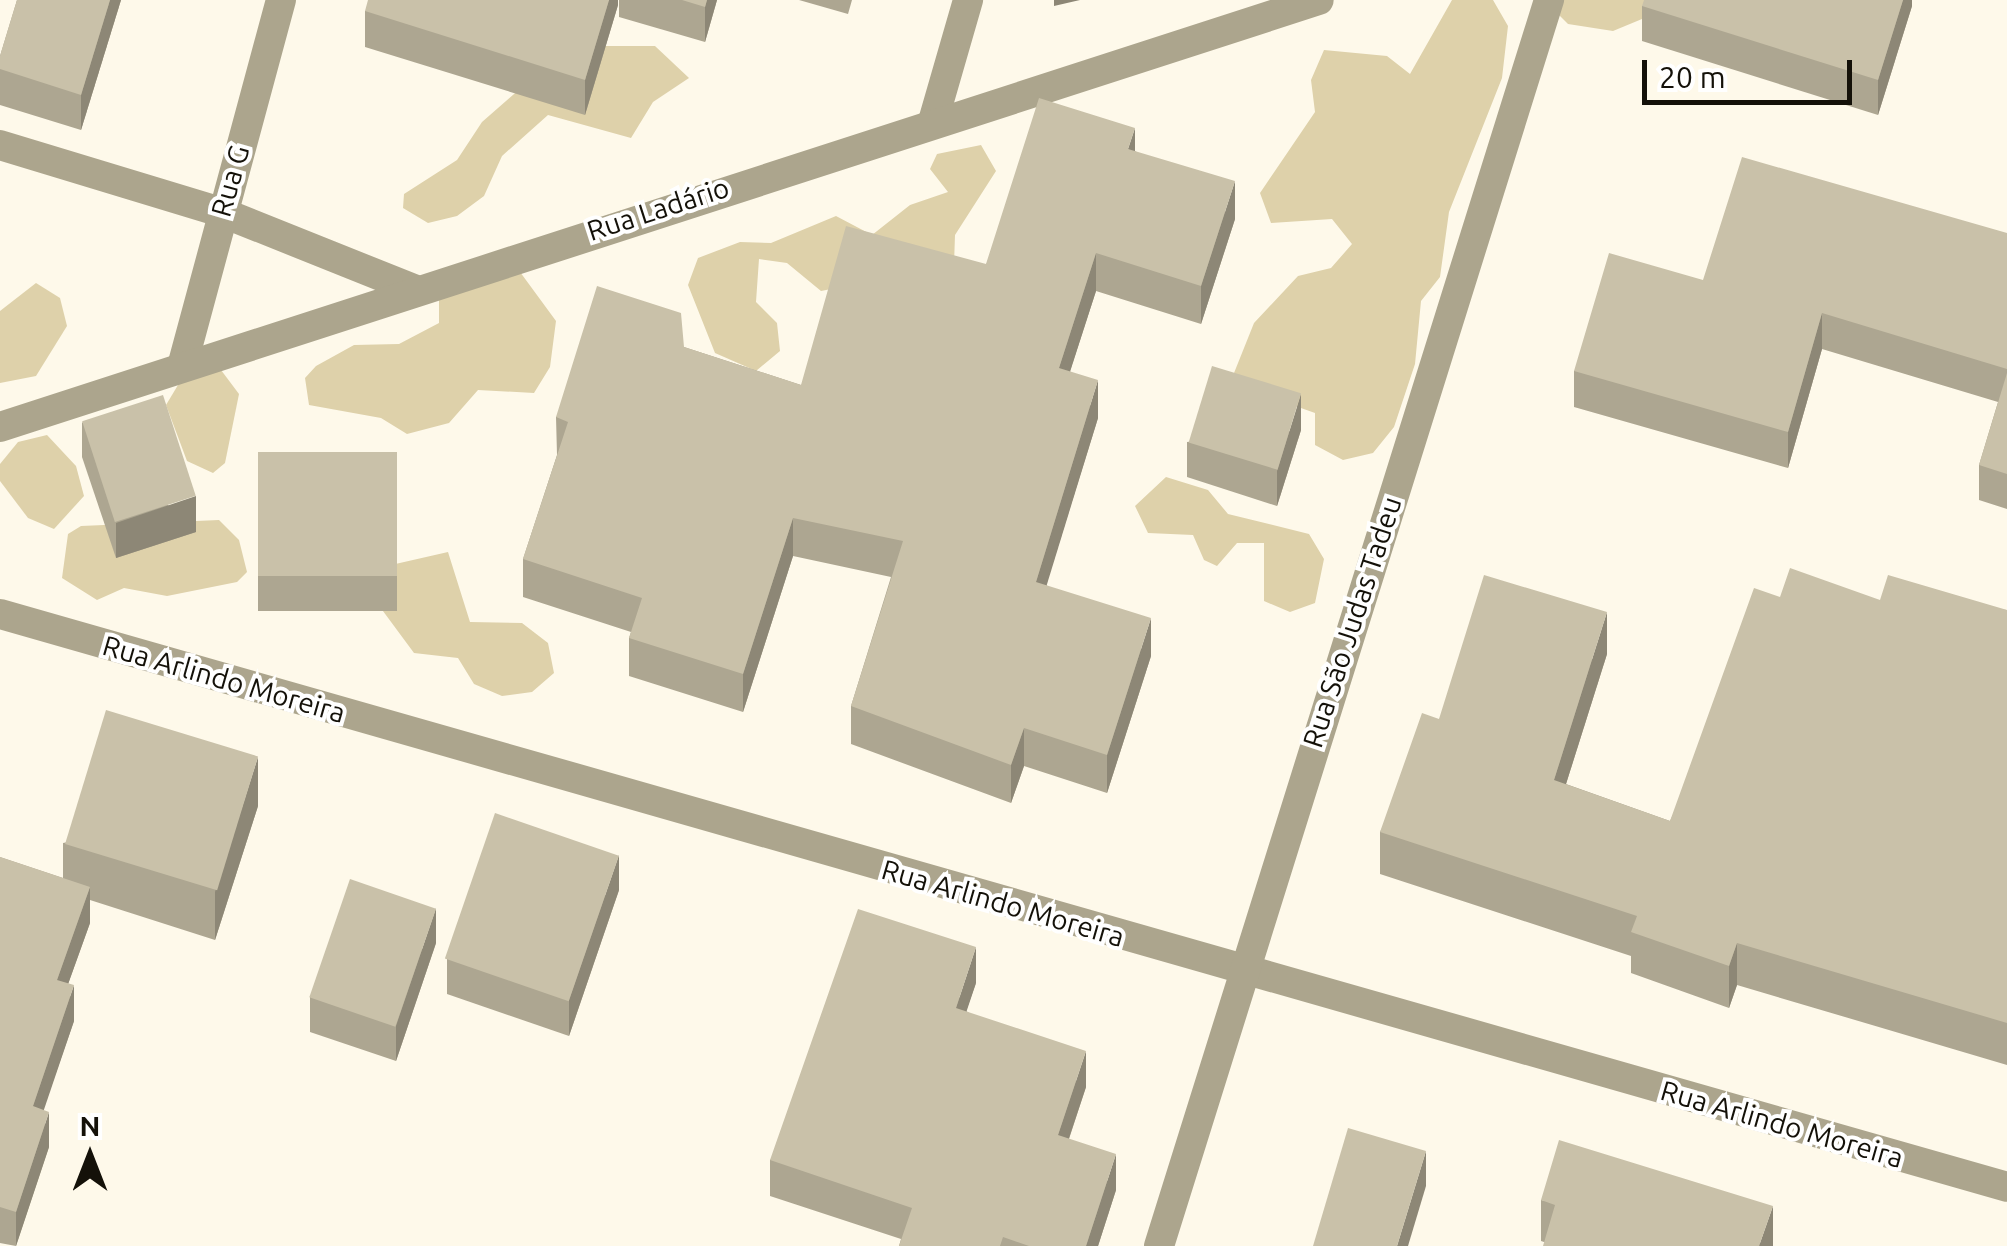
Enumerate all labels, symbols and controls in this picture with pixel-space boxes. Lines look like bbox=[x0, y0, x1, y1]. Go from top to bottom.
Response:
scale bar bbox=[1647, 40, 1857, 102]
text: 20 m bbox=[1659, 60, 1726, 94]
street label: Rua G bbox=[204, 141, 256, 221]
street label: Rua Ladário bbox=[583, 170, 733, 248]
street label: Rua São Judas Tadeu bbox=[1296, 492, 1408, 752]
street label: Rua Arlindo Moreira bbox=[99, 628, 349, 730]
street label: Rua Arlindo Moreira bbox=[878, 852, 1128, 954]
street label: Rua Arlindo Moreira bbox=[1657, 1073, 1907, 1175]
north arrow bbox=[40, 1106, 140, 1206]
text: N bbox=[80, 1110, 100, 1141]

